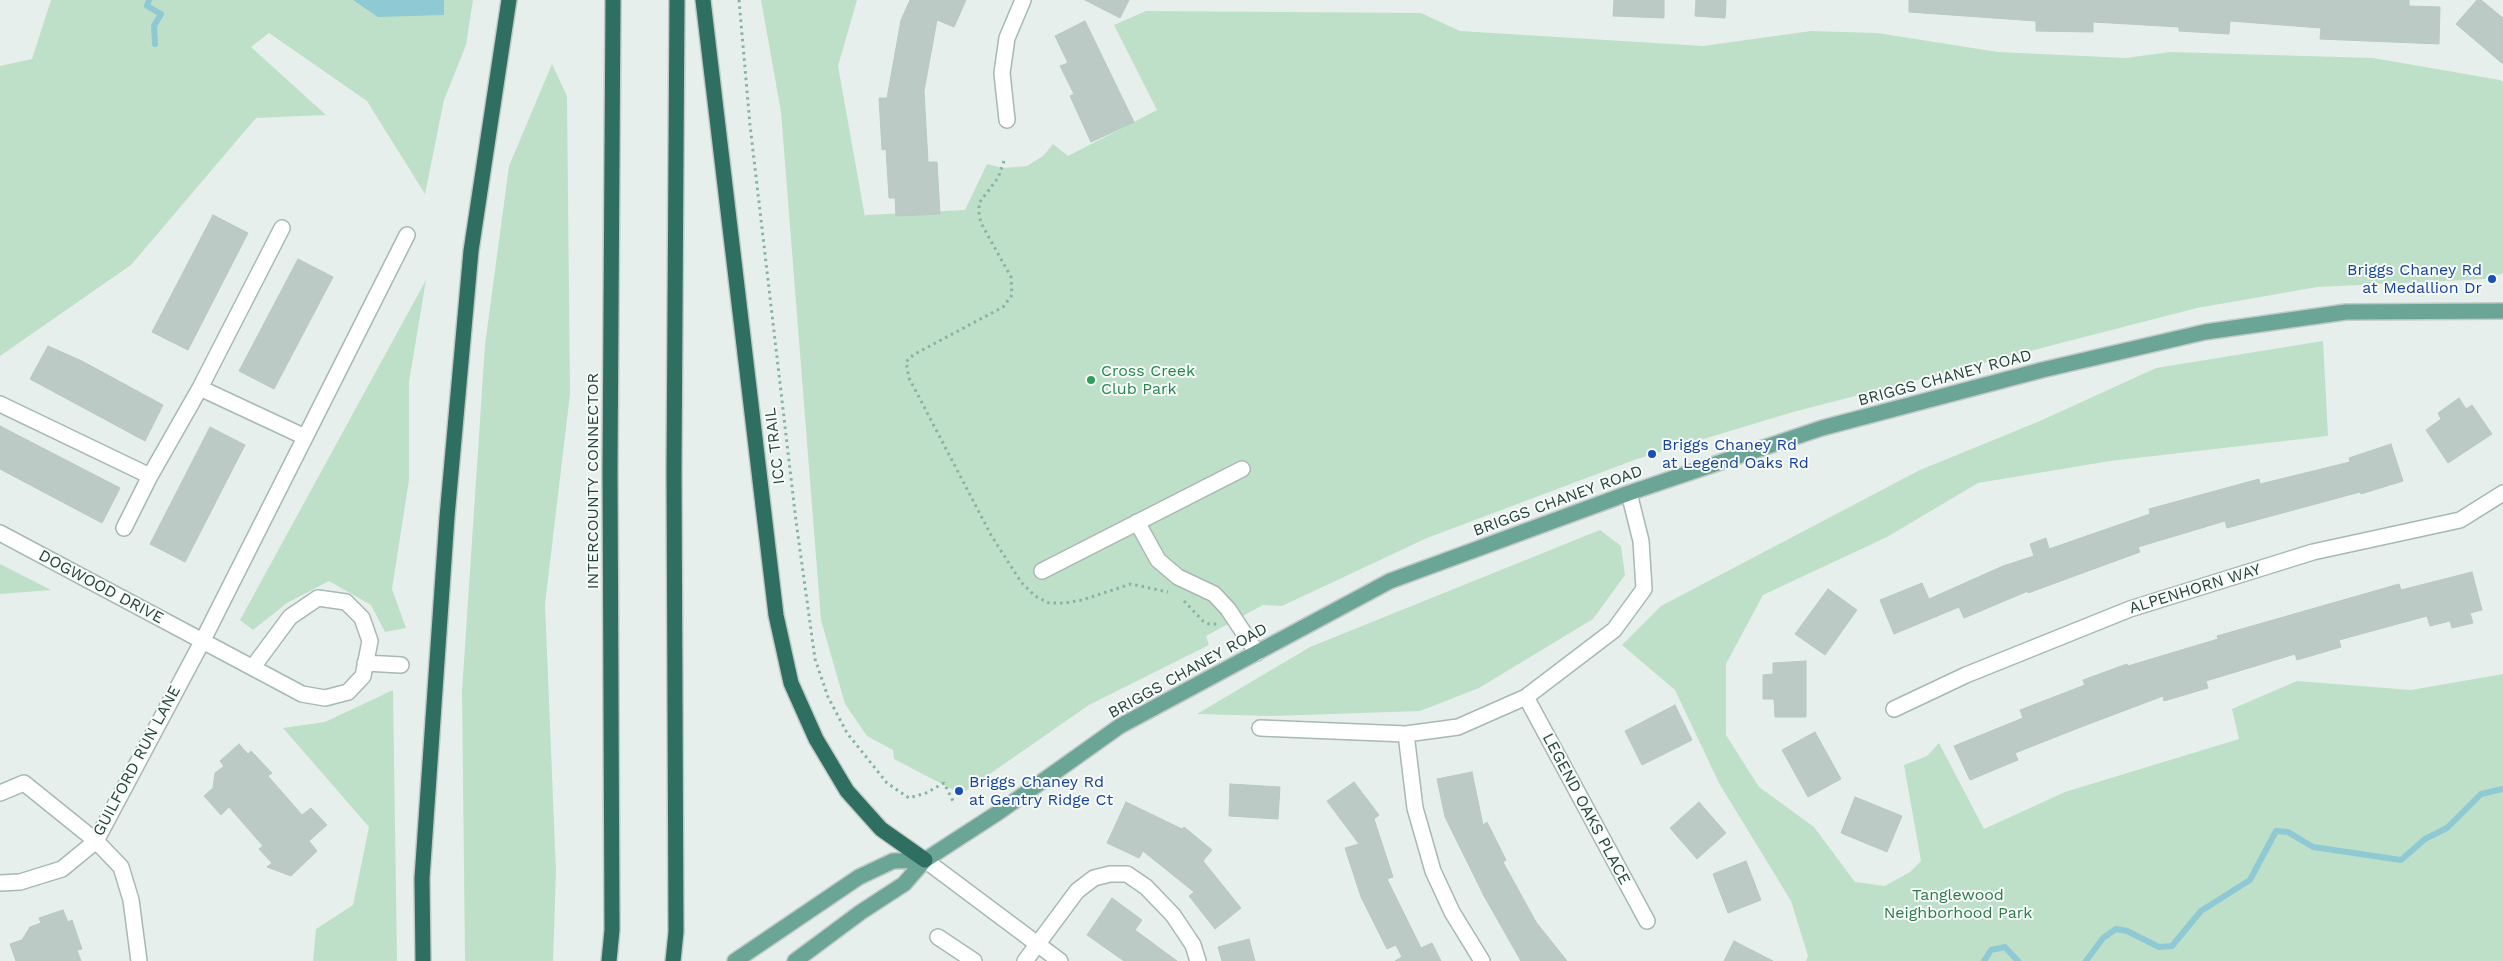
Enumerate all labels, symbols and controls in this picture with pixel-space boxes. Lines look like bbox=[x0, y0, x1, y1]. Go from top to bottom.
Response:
place label: Briggs Chaney Rd at Medallion Dr bbox=[2347, 260, 2482, 298]
marker: Briggs Chaney Rd at Medallion Dr bbox=[2486, 273, 2498, 285]
street label: BRIGGS CHANEY ROAD bbox=[1856, 346, 2034, 410]
place label: Cross Creek Club Park bbox=[1101, 361, 1195, 399]
street label: INTERCOUNTY CONNECTOR bbox=[583, 373, 603, 589]
marker: Cross Creek Club Park bbox=[1085, 374, 1097, 386]
street label: ICC TRAIL bbox=[761, 406, 789, 486]
place label: Briggs Chaney Rd at Legend Oaks Rd bbox=[1662, 435, 1809, 473]
marker: Briggs Chaney Rd at Legend Oaks Rd bbox=[1646, 448, 1658, 460]
street label: BRIGGS CHANEY ROAD bbox=[1471, 461, 1645, 541]
street label: DOGWOOD DRIVE bbox=[35, 546, 167, 628]
street label: ALPENHORN WAY bbox=[2127, 560, 2263, 618]
street label: BRIGGS CHANEY ROAD bbox=[1105, 619, 1271, 723]
street label: GUILFORD RUN LANE bbox=[89, 682, 185, 840]
street label: LEGEND OAKS PLACE bbox=[1538, 730, 1634, 888]
place label: Briggs Chaney Rd at Gentry Ridge Ct bbox=[969, 772, 1113, 810]
marker: Briggs Chaney Rd at Gentry Ridge Ct bbox=[953, 785, 965, 797]
park label: Tanglewood Neighborhood Park bbox=[1884, 885, 2032, 923]

